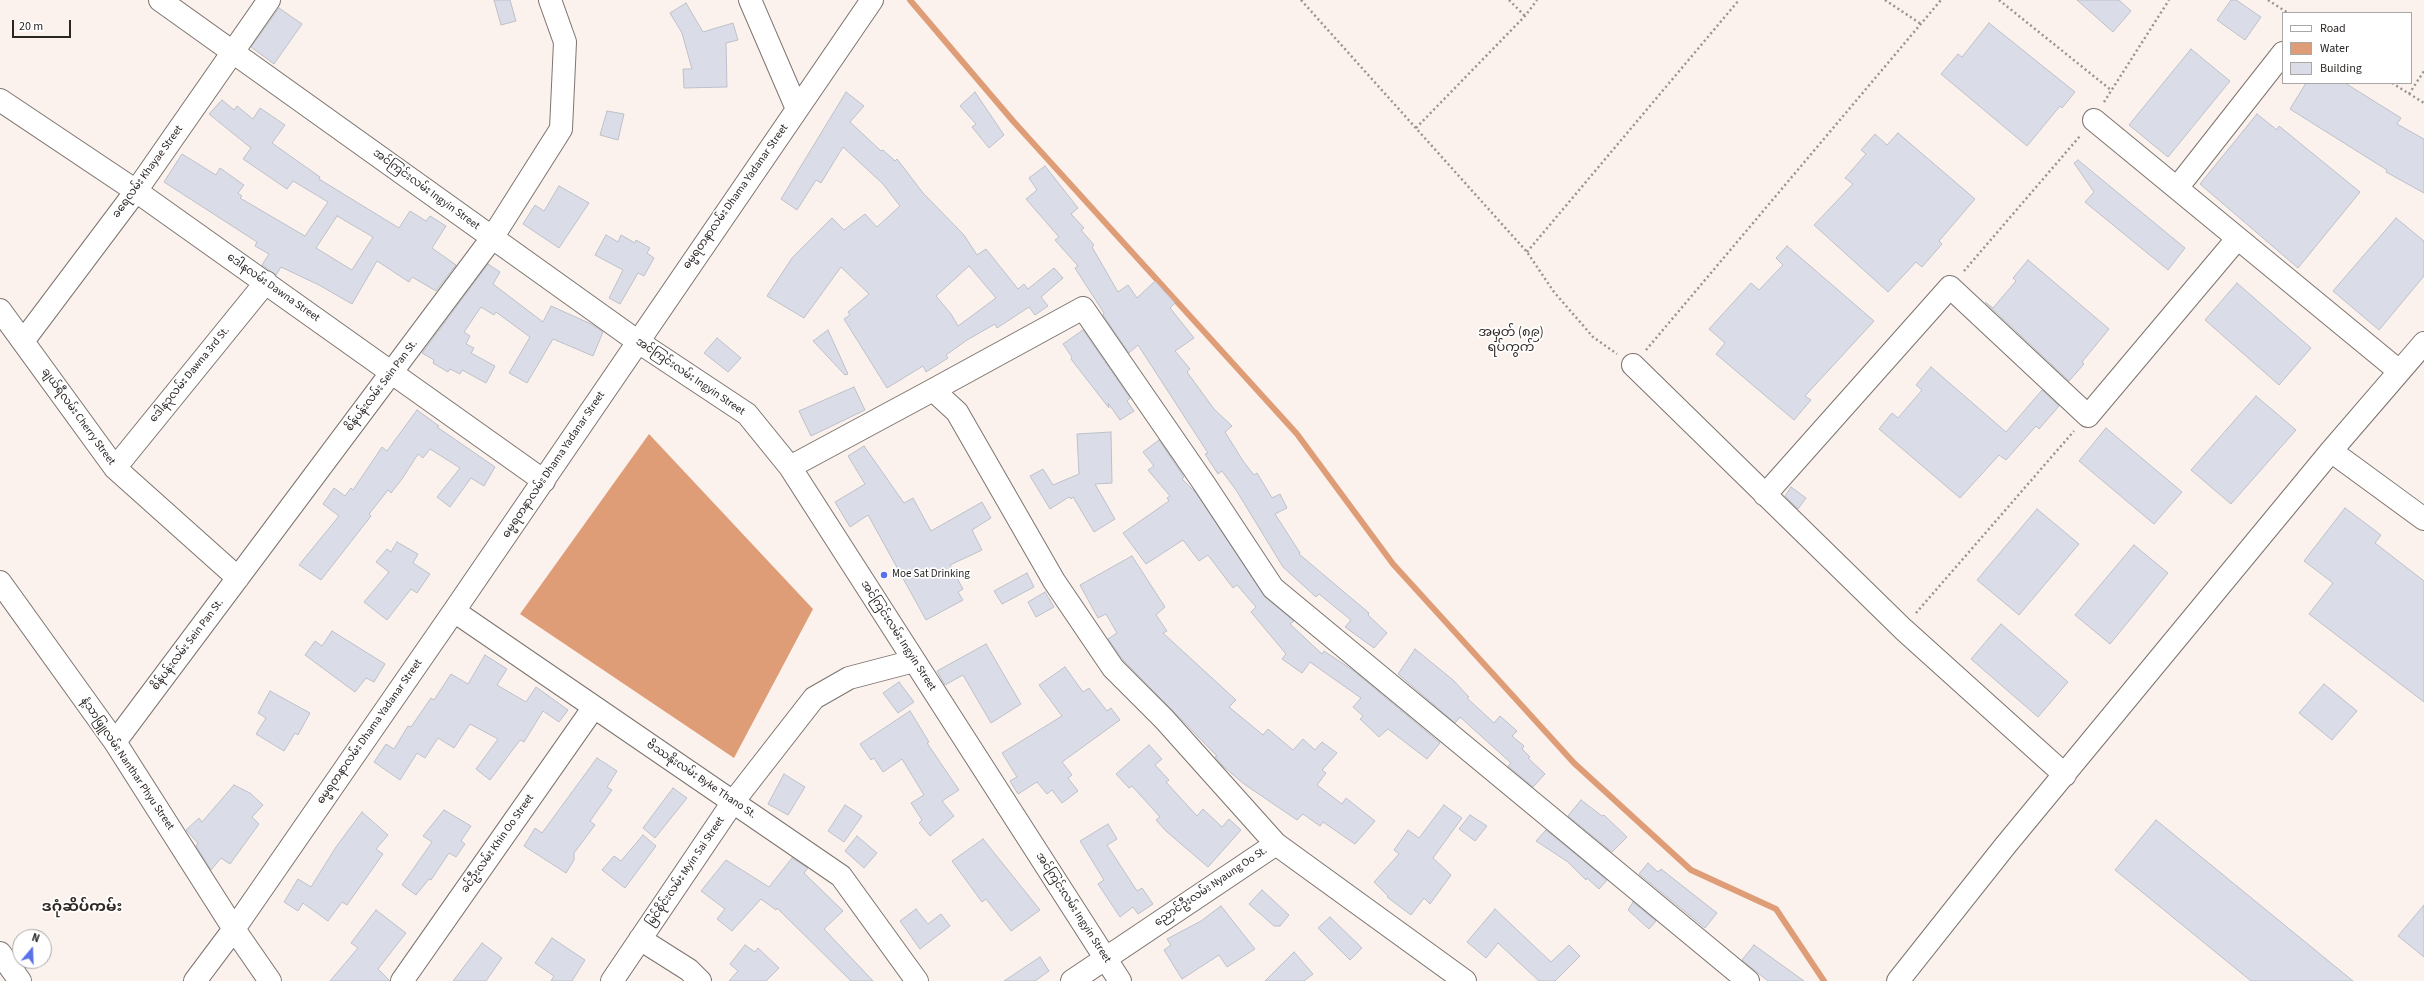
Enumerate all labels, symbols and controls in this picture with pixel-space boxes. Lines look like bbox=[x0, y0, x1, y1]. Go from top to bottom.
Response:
scale bar bbox=[14, 12, 73, 38]
legend bbox=[2282, 12, 2412, 84]
text: 20 m bbox=[19, 18, 43, 35]
text: Road bbox=[2320, 20, 2346, 37]
text: Water bbox=[2320, 40, 2349, 57]
text: Building bbox=[2320, 60, 2362, 77]
street label: ဓမ္မရတနာလမ်း Dhama Yadanar Street bbox=[681, 122, 791, 272]
street label: ခရေလမ်း Khayae Street bbox=[110, 123, 186, 221]
street label: အင်ကြင်းလမ်း Ingyin Street bbox=[370, 147, 482, 233]
street label: ဒေါနလမ်း Dawna Street bbox=[224, 251, 322, 325]
street label: ဒေါန၃လမ်း Dawna 3rd St. bbox=[147, 325, 233, 425]
district label: အမှတ် (၈၉) ရပ်ကွက် bbox=[1478, 325, 1544, 356]
street label: အင်ကြင်းလမ်း Ingyin Street bbox=[633, 336, 747, 418]
street label: စိန်ပန်းလမ်း Sein Pan St. bbox=[343, 338, 421, 434]
street label: ချယ်ရီလမ်း Cherry Street bbox=[38, 366, 118, 468]
street label: ဓမ္မရတနာလမ်း Dhama Yadanar Street bbox=[500, 389, 608, 541]
place label: Moe Sat Drinking bbox=[892, 568, 970, 582]
marker: Moe Sat Drinking bbox=[879, 570, 889, 580]
street label: အင်ကြင်းလမ်း Ingyin Street bbox=[857, 578, 939, 694]
street label: စိန်ပန်းလမ်း Sein Pan St. bbox=[149, 597, 227, 693]
street label: ဓမ္မရတနာလမ်း Dhama Yadanar Street bbox=[315, 657, 425, 807]
street label: နံ့သာဖြူလမ်း Nanthar Phyu Street bbox=[77, 695, 177, 833]
street label: ဗိဿနိုးလမ်း Byke Thano St. bbox=[644, 738, 758, 822]
street label: ခင်ဦးလမ်း Khin Oo Street bbox=[459, 792, 537, 896]
street label: မြင်စိုင်းလမ်း Myin Sai Street bbox=[644, 815, 728, 929]
street label: ညောင်ဦးလမ်း Nyaung Oo St. bbox=[1152, 844, 1270, 930]
street label: အင်ကြင်းလမ်း Ingyin Street bbox=[1032, 850, 1114, 966]
district label: ဒဂုံဆိပ်ကမ်း bbox=[42, 899, 122, 917]
north arrow bbox=[12, 929, 52, 969]
text: N bbox=[30, 930, 42, 946]

